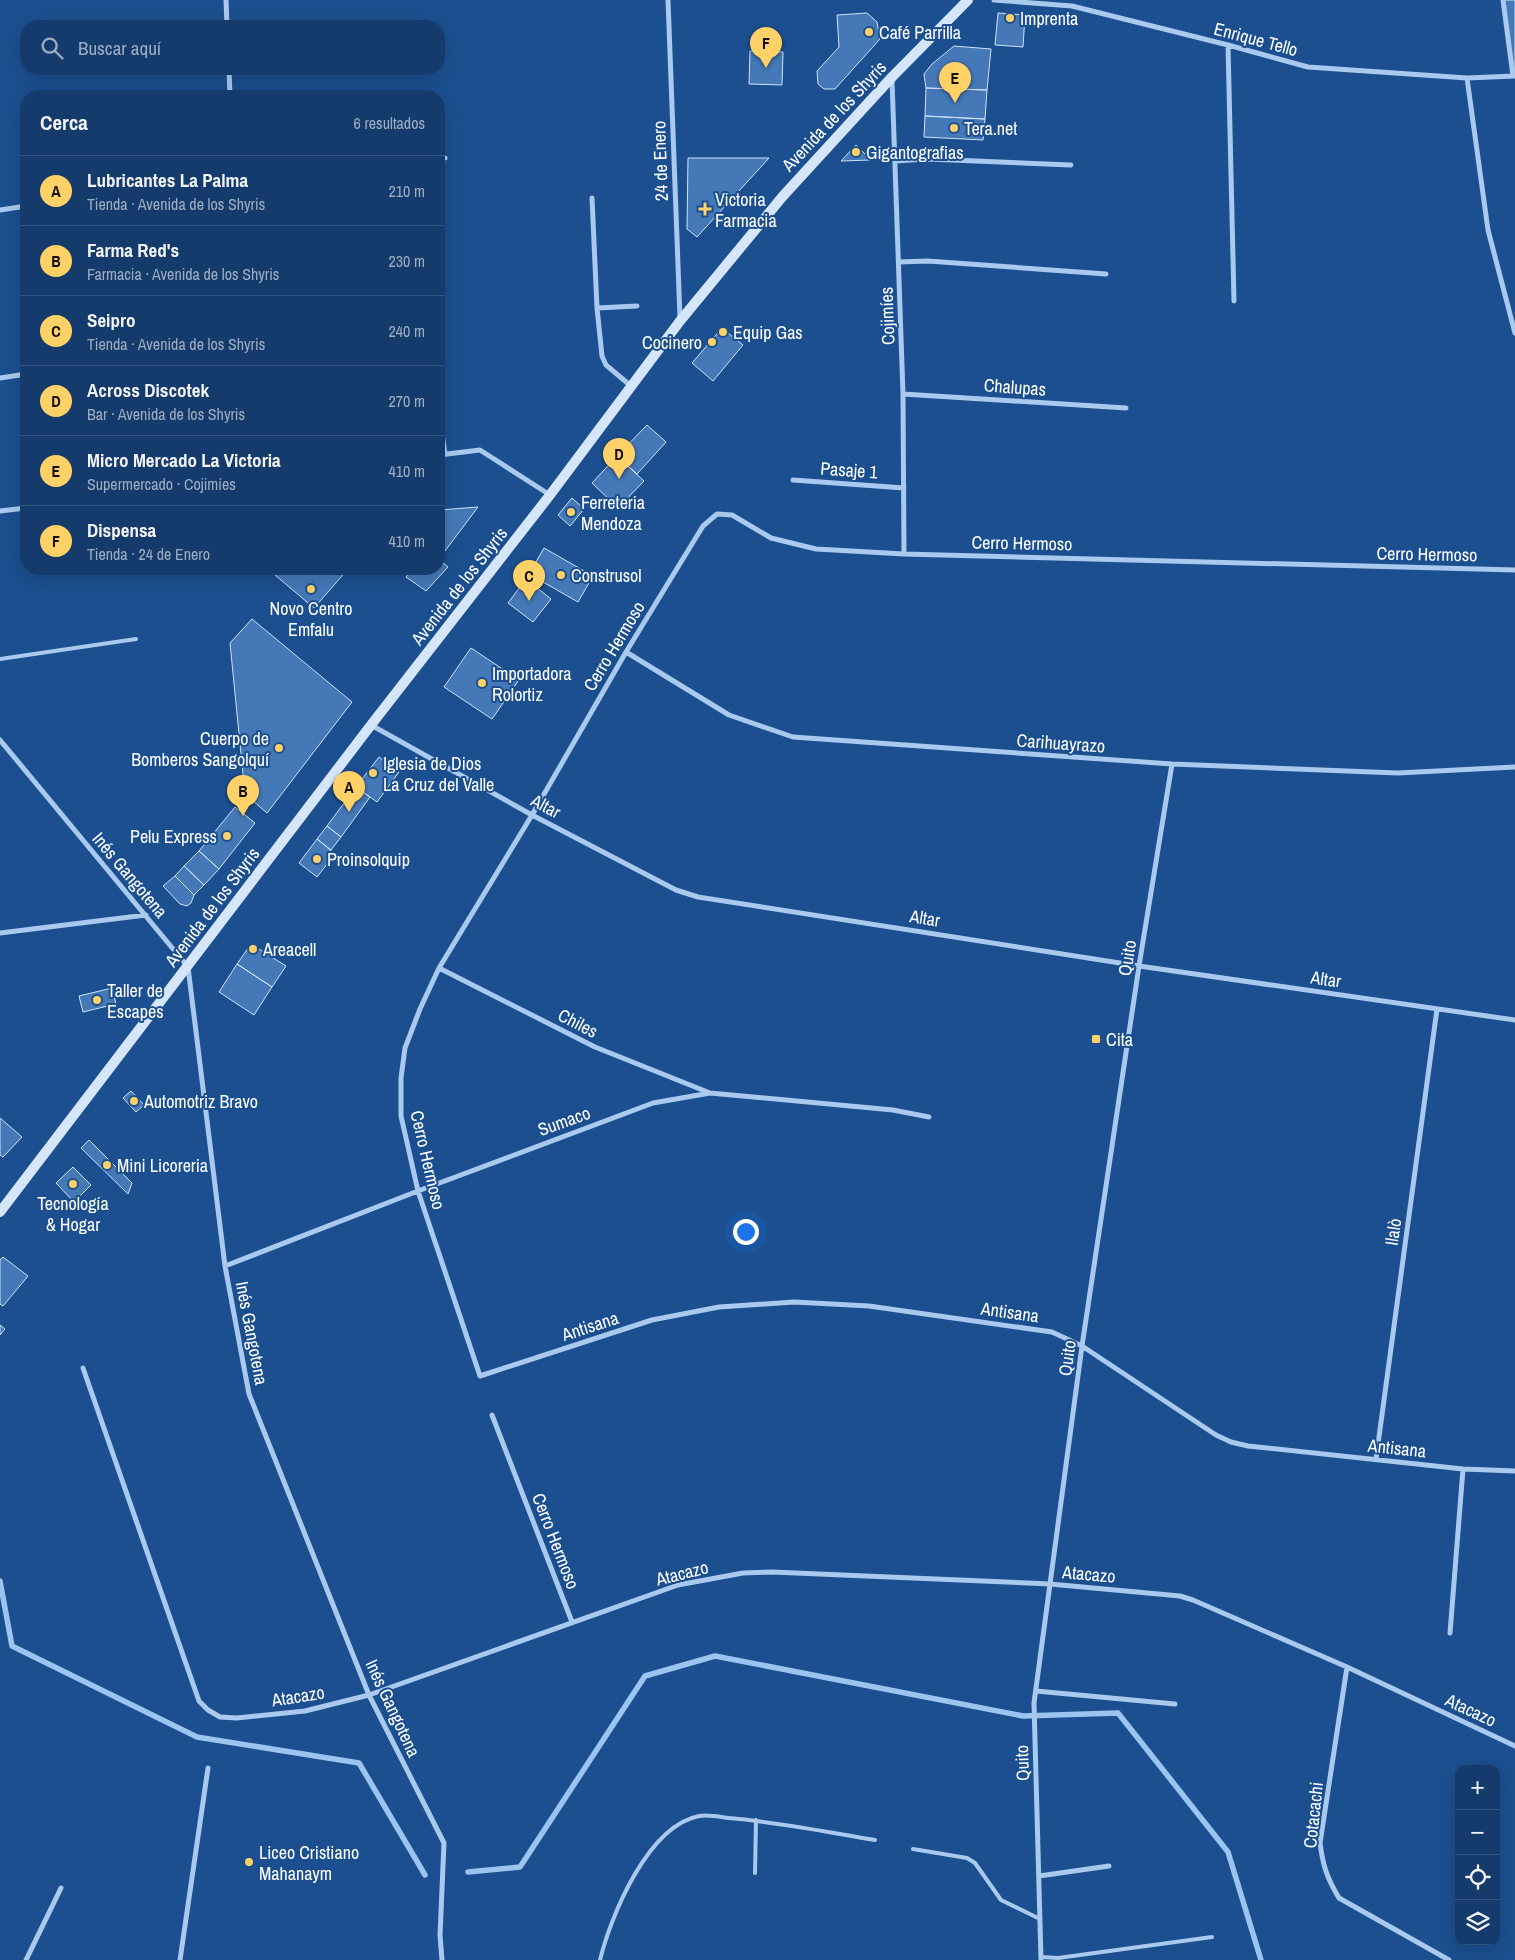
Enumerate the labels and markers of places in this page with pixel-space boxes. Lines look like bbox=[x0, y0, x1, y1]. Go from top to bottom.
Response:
place label: Imprenta bbox=[1020, 6, 1078, 31]
marker: Imprenta bbox=[1004, 12, 1016, 24]
place label: Café Parrilla bbox=[879, 20, 961, 45]
marker: Café Parrilla bbox=[863, 26, 875, 38]
pin: F bbox=[750, 27, 782, 68]
pin: E bbox=[939, 62, 971, 103]
place label: Tera.net bbox=[964, 116, 1017, 141]
marker: Tera.net bbox=[948, 122, 960, 134]
place label: Gigantografias bbox=[866, 140, 964, 165]
marker: Gigantografias bbox=[850, 146, 862, 158]
place label: Victoria Farmacia bbox=[715, 187, 777, 233]
marker: Victoria Farmacia bbox=[699, 203, 711, 215]
place label: Equip Gas bbox=[733, 320, 803, 345]
marker: Equip Gas bbox=[717, 326, 729, 338]
place label: Cocinero bbox=[642, 330, 702, 355]
marker: Cocinero bbox=[706, 336, 718, 348]
pin: D bbox=[603, 438, 635, 479]
place label: Ferreteria Mendoza bbox=[581, 490, 645, 536]
marker: Ferreteria Mendoza bbox=[565, 506, 577, 518]
pin: C bbox=[513, 560, 545, 601]
place label: Construsol bbox=[571, 563, 642, 588]
marker: Construsol bbox=[555, 569, 567, 581]
marker: Novo Centro Emfalu bbox=[305, 583, 317, 595]
place label: Novo Centro Emfalu bbox=[270, 596, 352, 642]
place label: Importadora Rolortiz bbox=[492, 661, 572, 707]
marker: Importadora Rolortiz bbox=[476, 677, 488, 689]
place label: Cuerpo de Bomberos Sangolquí bbox=[131, 726, 270, 772]
marker: Cuerpo de Bomberos Sangolquí bbox=[273, 742, 285, 754]
place label: Iglesia de Dios La Cruz del Valle bbox=[383, 751, 494, 797]
marker: Iglesia de Dios La Cruz del Valle bbox=[367, 767, 379, 779]
pin: A bbox=[333, 771, 365, 812]
pin: B bbox=[227, 775, 259, 816]
place label: Pelu Express bbox=[130, 824, 217, 849]
marker: Pelu Express bbox=[221, 830, 233, 842]
place label: Proinsolquip bbox=[327, 847, 410, 872]
marker: Proinsolquip bbox=[311, 853, 323, 865]
place label: Areacell bbox=[262, 937, 316, 962]
marker: Areacell bbox=[247, 943, 259, 955]
place label: Taller de Escapes bbox=[107, 978, 164, 1024]
marker: Taller de Escapes bbox=[91, 994, 103, 1006]
place label: Cita bbox=[1106, 1027, 1133, 1052]
marker: Cita bbox=[1090, 1033, 1102, 1045]
place label: Automotriz Bravo bbox=[143, 1089, 258, 1114]
marker: Automotriz Bravo bbox=[128, 1095, 140, 1107]
place label: Mini Licoreria bbox=[117, 1153, 208, 1178]
marker: Mini Licoreria bbox=[101, 1159, 113, 1171]
marker: Tecnología & Hogar bbox=[67, 1178, 79, 1190]
place label: Tecnología & Hogar bbox=[37, 1191, 109, 1237]
place label: Liceo Cristiano Mahanaym bbox=[259, 1840, 359, 1886]
marker: Liceo Cristiano Mahanaym bbox=[243, 1856, 255, 1868]

